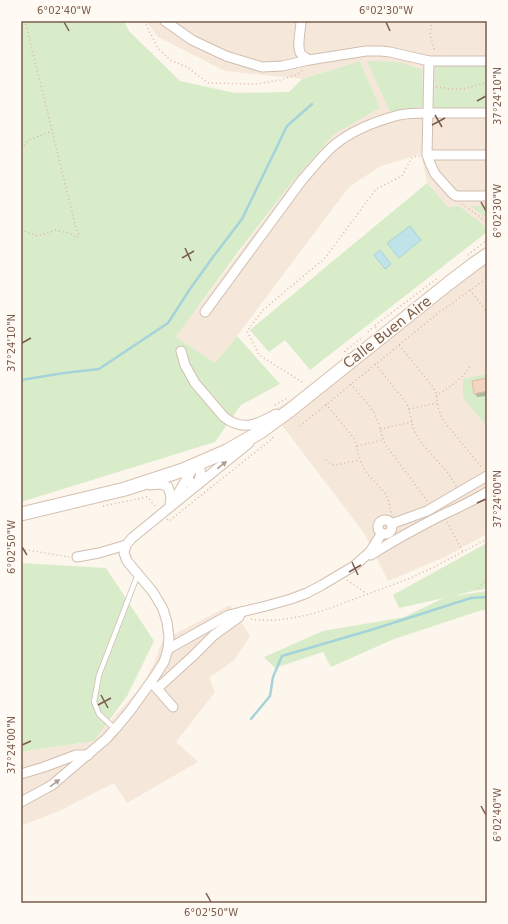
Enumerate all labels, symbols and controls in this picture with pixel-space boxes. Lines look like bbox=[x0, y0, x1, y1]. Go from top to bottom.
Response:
text: 6°02'40"W bbox=[37, 5, 91, 16]
text: 6°02'30"W bbox=[359, 5, 413, 16]
text: 37°24'10"N bbox=[492, 67, 503, 125]
text: 6°02'30"W bbox=[492, 184, 503, 238]
street label: Calle Buen Aire bbox=[340, 293, 434, 371]
text: 37°24'10"N bbox=[6, 314, 17, 372]
one-way arrow bbox=[217, 461, 228, 469]
text: 37°24'00"N bbox=[492, 470, 503, 528]
text: 6°02'50"W bbox=[6, 520, 17, 574]
text: 37°24'00"N bbox=[6, 716, 17, 774]
one-way arrow bbox=[49, 779, 60, 787]
text: 6°02'40"W bbox=[492, 788, 503, 842]
text: 6°02'50"W bbox=[184, 907, 238, 918]

